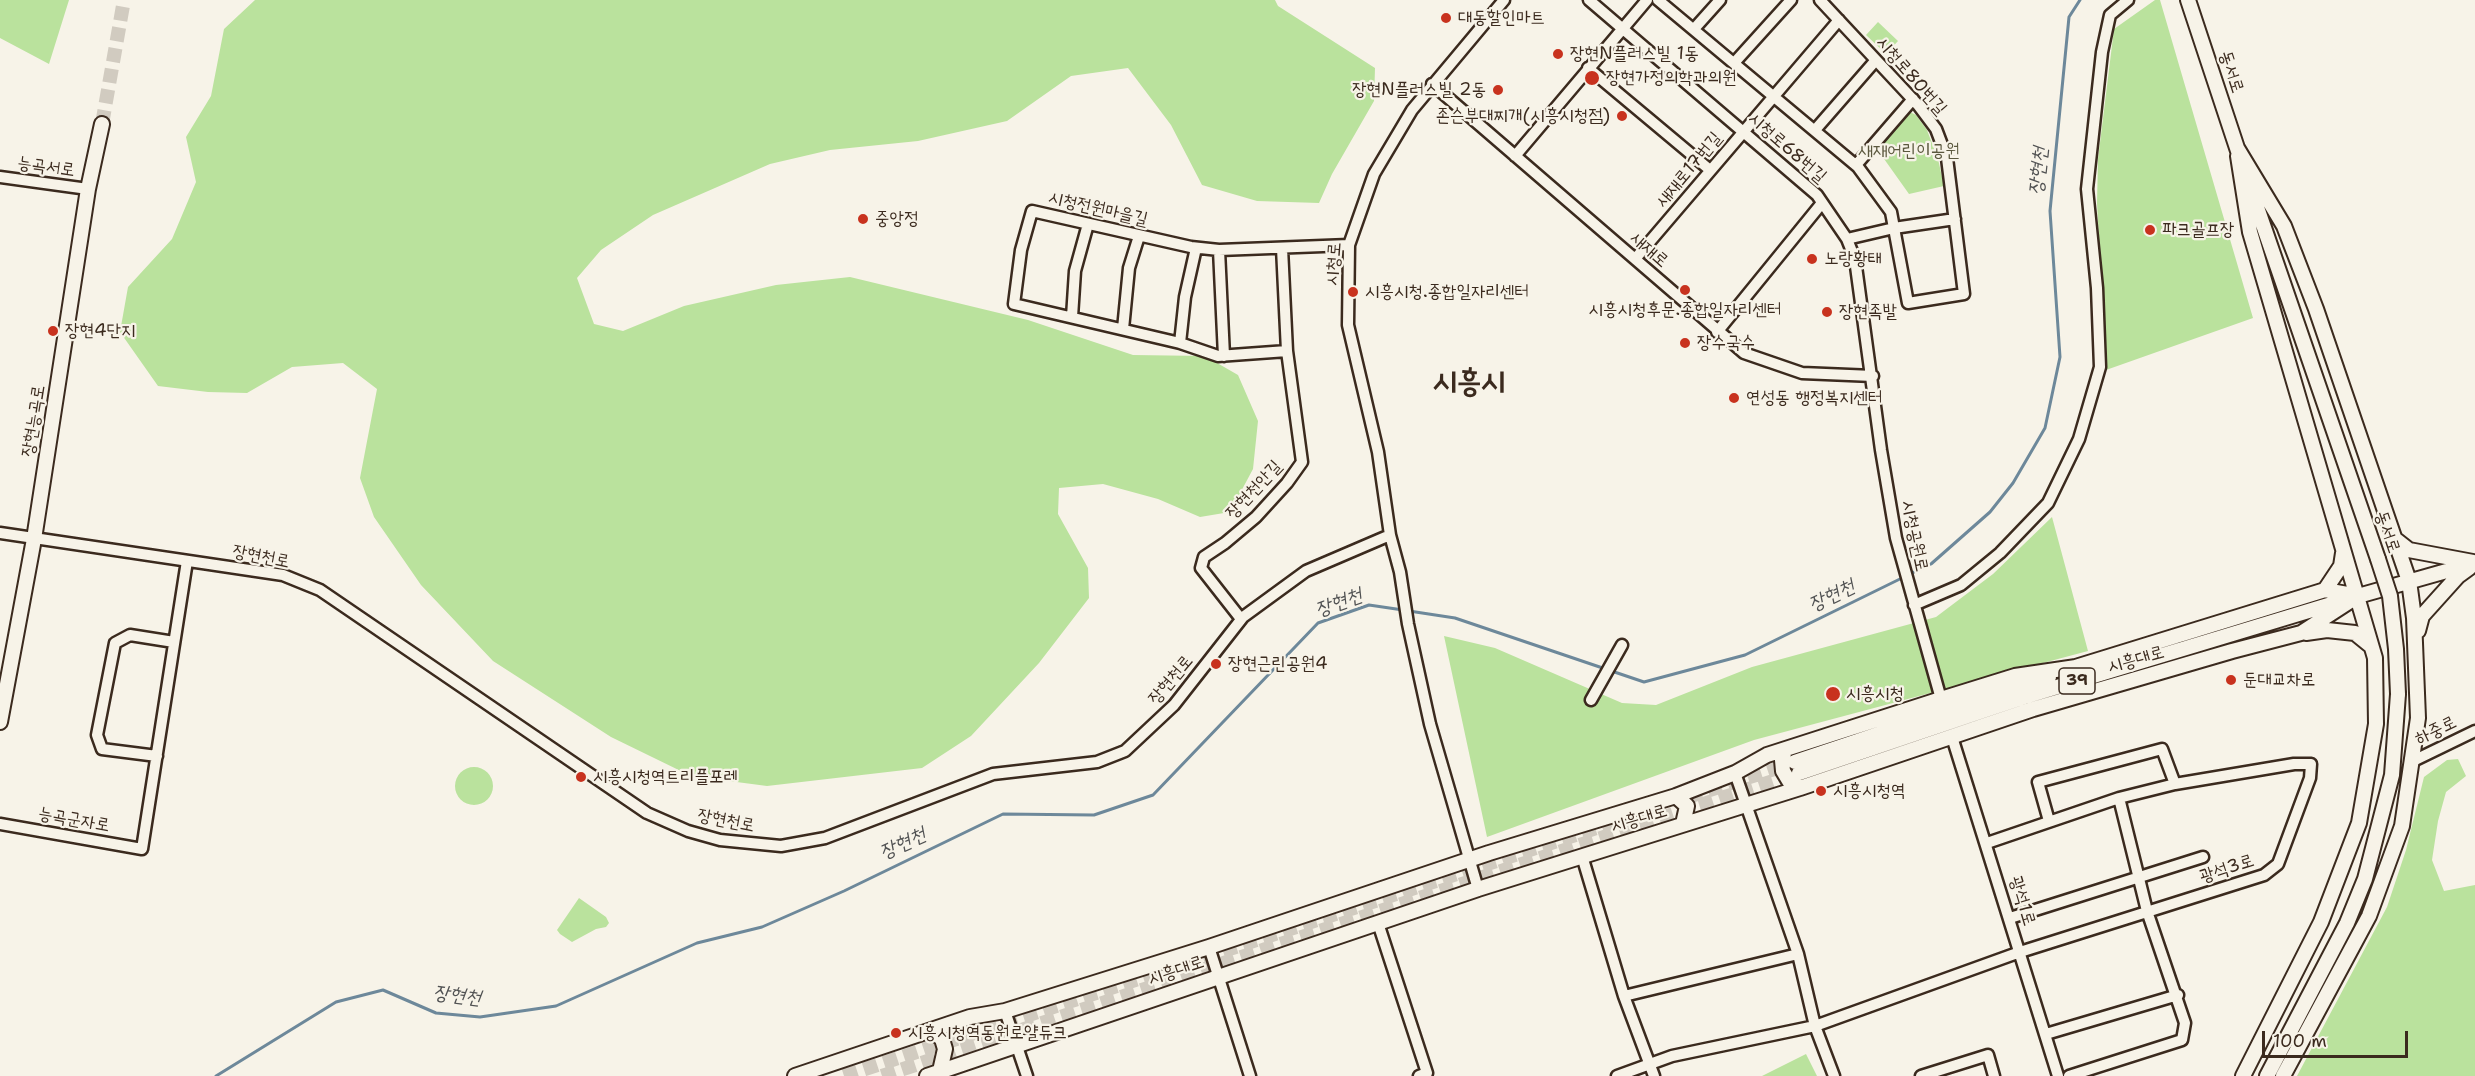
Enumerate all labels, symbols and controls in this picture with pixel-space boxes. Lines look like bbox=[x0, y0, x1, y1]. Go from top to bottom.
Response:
place label: 대동할인마트 bbox=[1458, 7, 1545, 29]
marker: 대동할인마트 bbox=[1439, 11, 1453, 25]
street label: 시청로80번길 bbox=[1871, 32, 1951, 120]
place label: 장현N플러스빌 1동 bbox=[1570, 43, 1699, 65]
marker: 장현N플러스빌 1동 bbox=[1551, 47, 1565, 61]
street label: 동서로 bbox=[2214, 48, 2248, 96]
place label: 장현가정의학과의원 bbox=[1606, 67, 1736, 89]
marker: 장현가정의학과의원 bbox=[1583, 69, 1601, 87]
place label: 장현N플러스빌 2동 bbox=[1352, 79, 1486, 101]
marker: 장현N플러스빌 2동 bbox=[1491, 83, 1505, 97]
place label: 존슨부대찌개(시흥시청점) bbox=[1435, 105, 1610, 127]
street label: 시청로68번길 bbox=[1743, 108, 1831, 188]
marker: 존슨부대찌개(시흥시청점) bbox=[1615, 109, 1629, 123]
street label: 새재로17번길 bbox=[1651, 128, 1727, 212]
park label: 새재어린이공원 bbox=[1858, 140, 1960, 162]
water label: 장현천 bbox=[2025, 146, 2053, 196]
street label: 능곡서로 bbox=[16, 152, 76, 182]
street label: 시청전원마을길 bbox=[1046, 187, 1150, 231]
place label: 중앙정 bbox=[875, 208, 918, 230]
marker: 중앙정 bbox=[856, 212, 870, 226]
place label: 파크골프장 bbox=[2162, 219, 2234, 241]
marker: 파크골프장 bbox=[2143, 223, 2157, 237]
street label: 새재로 bbox=[1626, 228, 1672, 272]
street label: 시청로 bbox=[1322, 242, 1346, 286]
place label: 노랑황태 bbox=[1824, 248, 1882, 270]
marker: 노랑황태 bbox=[1805, 252, 1819, 266]
place label: 시흥시청.종합일자리센터 bbox=[1365, 281, 1529, 303]
marker: 시흥시청후문.종합일자리센터 bbox=[1678, 283, 1692, 297]
marker: 시흥시청.종합일자리센터 bbox=[1346, 285, 1360, 299]
place label: 시흥시청후문.종합일자리센터 bbox=[1589, 299, 1781, 321]
place label: 장현족발 bbox=[1839, 301, 1897, 323]
marker: 장현족발 bbox=[1820, 305, 1834, 319]
place label: 장현4단지 bbox=[65, 320, 136, 342]
marker: 장현4단지 bbox=[46, 324, 60, 338]
place label: 장수국수 bbox=[1697, 332, 1755, 354]
marker: 장수국수 bbox=[1678, 336, 1692, 350]
district label: 시흥시 bbox=[1433, 365, 1505, 401]
street label: 장현능곡로 bbox=[18, 384, 50, 458]
place label: 연성동 행정복지센터 bbox=[1746, 387, 1882, 409]
marker: 연성동 행정복지센터 bbox=[1727, 391, 1741, 405]
street label: 장현천안길 bbox=[1221, 456, 1287, 524]
street label: 시청공원로 bbox=[1896, 498, 1932, 574]
street label: 동서로 bbox=[2370, 508, 2404, 556]
street label: 장현천로 bbox=[231, 541, 291, 573]
water label: 장현천 bbox=[1805, 575, 1859, 617]
water label: 장현천 bbox=[1312, 583, 1366, 623]
street label: 시흥대로 bbox=[2105, 642, 2167, 678]
street label: 장현천로 bbox=[1144, 651, 1198, 709]
place label: 장현근린공원4 bbox=[1228, 653, 1328, 675]
marker: 장현근린공원4 bbox=[1209, 657, 1223, 671]
road number: 39 bbox=[2059, 668, 2095, 694]
place label: 둔대교차로 bbox=[2243, 669, 2315, 691]
marker: 둔대교차로 bbox=[2224, 673, 2238, 687]
place label: 시흥시청 bbox=[1846, 683, 1904, 705]
marker: 시흥시청 bbox=[1824, 685, 1842, 703]
street label: 하중로 bbox=[2412, 712, 2460, 750]
place label: 시흥시청역트리플포레 bbox=[593, 766, 738, 788]
marker: 시흥시청역트리플포레 bbox=[574, 770, 588, 784]
place label: 시흥시청역 bbox=[1833, 780, 1905, 802]
marker: 시흥시청역 bbox=[1814, 784, 1828, 798]
street label: 시흥대로 bbox=[1608, 800, 1670, 838]
street label: 능곡군자로 bbox=[36, 803, 112, 837]
street label: 장현천로 bbox=[696, 805, 756, 837]
water label: 장현천 bbox=[876, 823, 930, 865]
street label: 광석3로 bbox=[2197, 850, 2257, 888]
street label: 광석1로 bbox=[2004, 873, 2040, 929]
street label: 시흥대로 bbox=[1145, 951, 1207, 991]
water label: 장현천 bbox=[432, 981, 482, 1011]
scale bar bbox=[2265, 1019, 2410, 1057]
place label: 시흥시청역동원로얄듀크 bbox=[908, 1022, 1067, 1044]
marker: 시흥시청역동원로얄듀크 bbox=[889, 1026, 903, 1040]
text: 100 m bbox=[2273, 1029, 2327, 1053]

